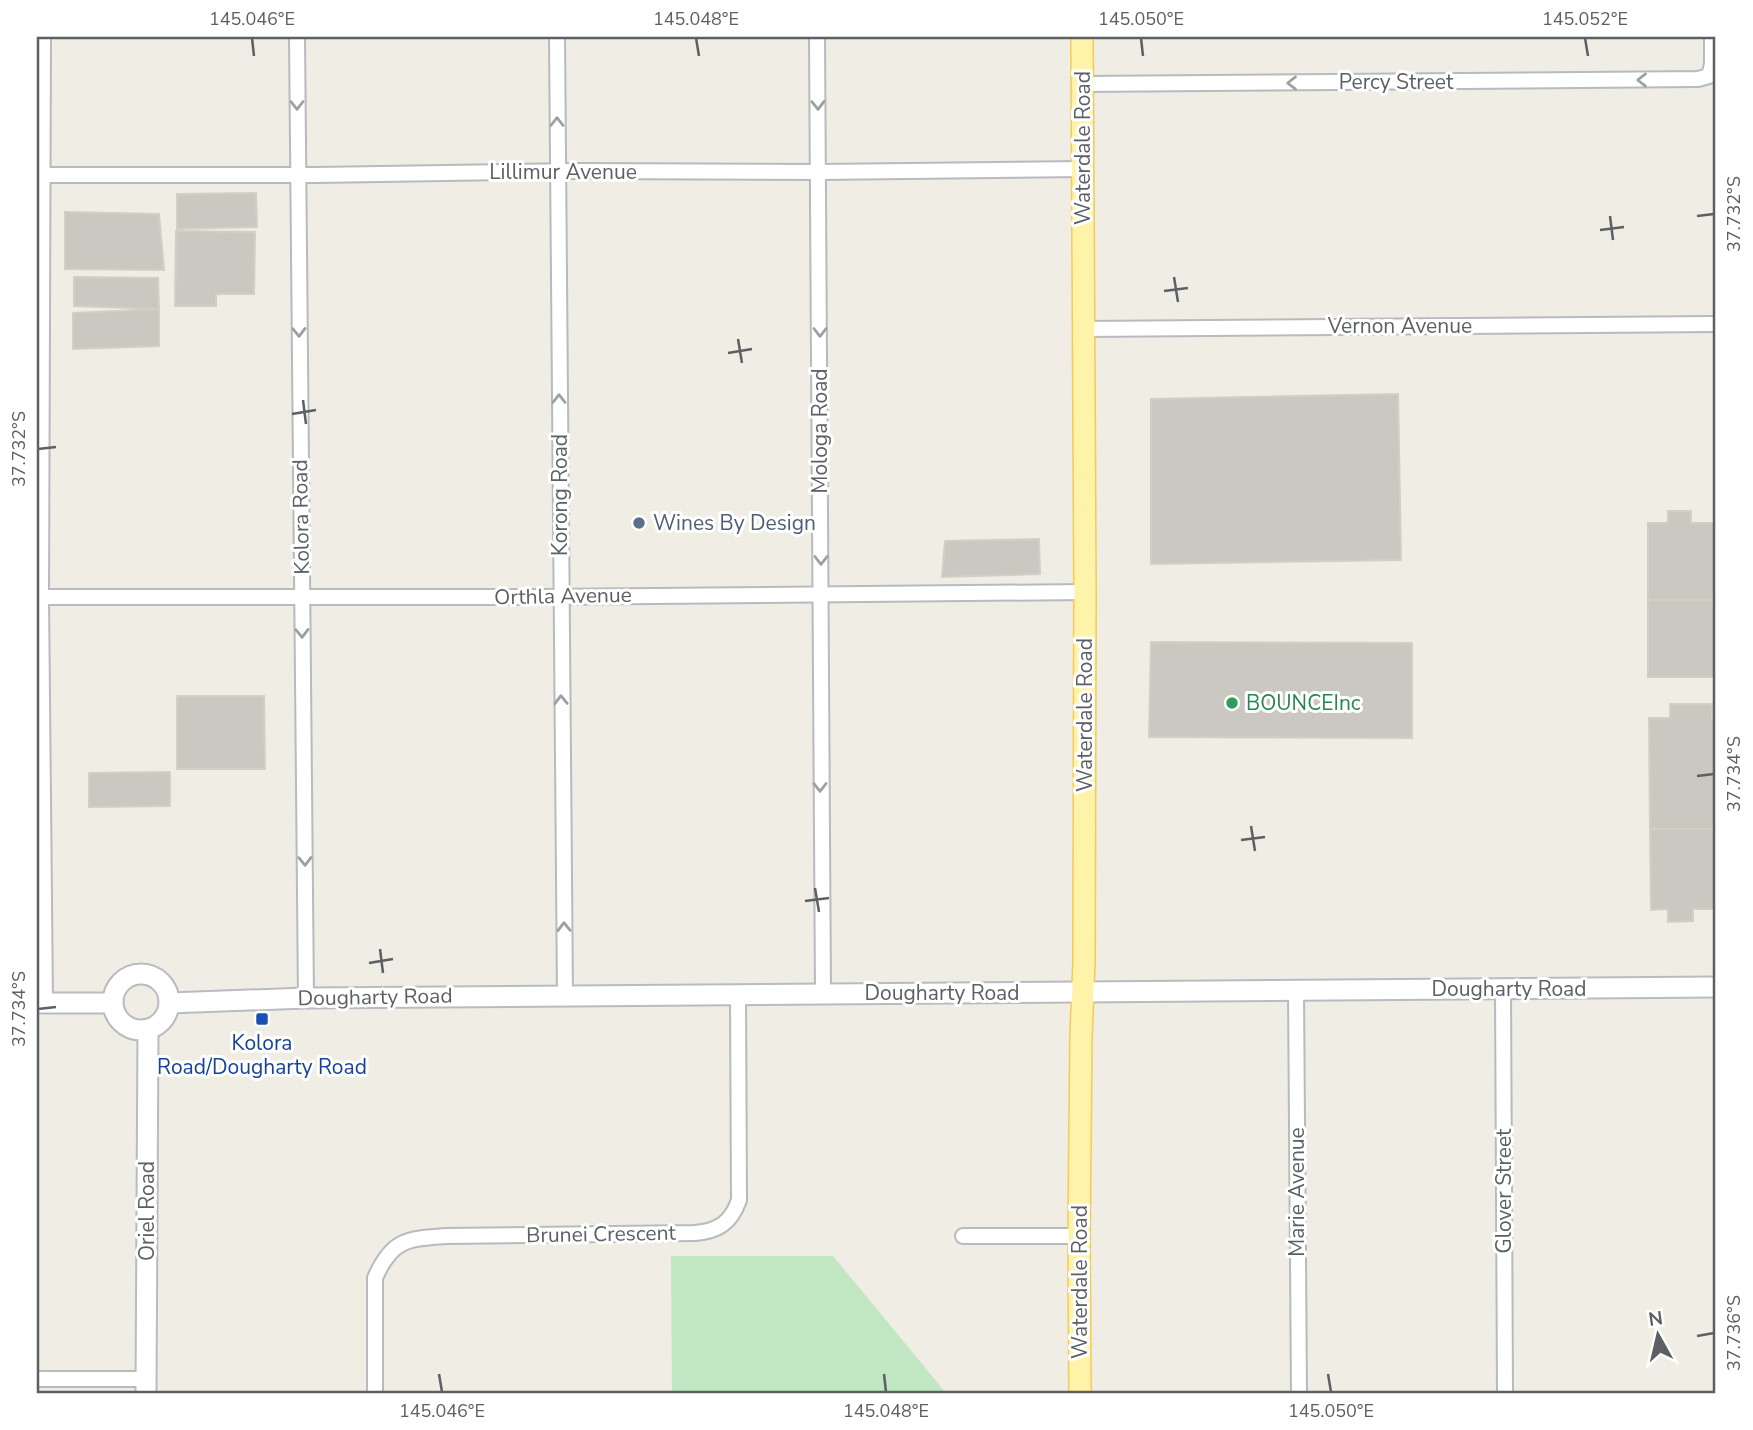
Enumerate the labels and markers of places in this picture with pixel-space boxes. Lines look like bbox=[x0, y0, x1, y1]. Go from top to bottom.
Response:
place label: Wines By Design bbox=[653, 509, 816, 537]
marker: Wines By Design bbox=[631, 515, 647, 531]
place label: BOUNCEInc bbox=[1246, 689, 1361, 717]
marker: BOUNCEInc bbox=[1224, 695, 1240, 711]
marker: Kolora Road/Dougharty Road bbox=[254, 1011, 270, 1027]
place label: Kolora Road/Dougharty Road bbox=[157, 1029, 367, 1081]

